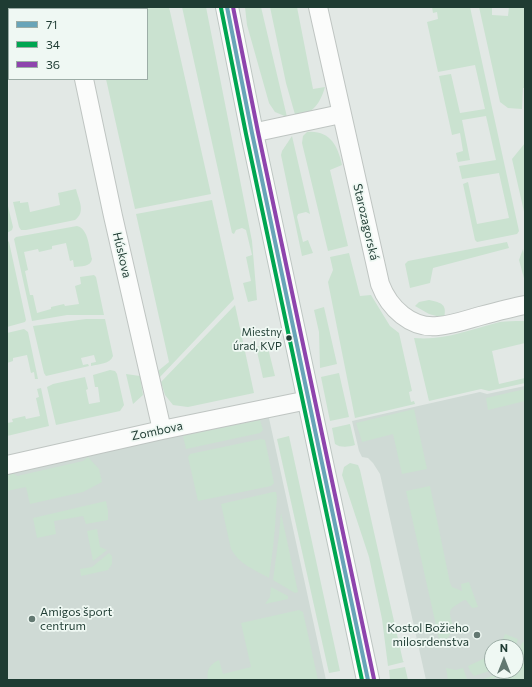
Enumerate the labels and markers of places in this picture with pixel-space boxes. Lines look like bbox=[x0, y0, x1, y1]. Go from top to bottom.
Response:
place label: Miestny úrad, KVP bbox=[233, 325, 282, 351]
marker: Miestny úrad, KVP bbox=[284, 333, 294, 343]
place label: Amigos šport centrum bbox=[40, 605, 112, 633]
marker: Amigos šport centrum bbox=[27, 614, 37, 624]
place label: Kostol Božieho milosrdenstva bbox=[387, 621, 469, 649]
marker: Kostol Božieho milosrdenstva bbox=[472, 630, 482, 640]

